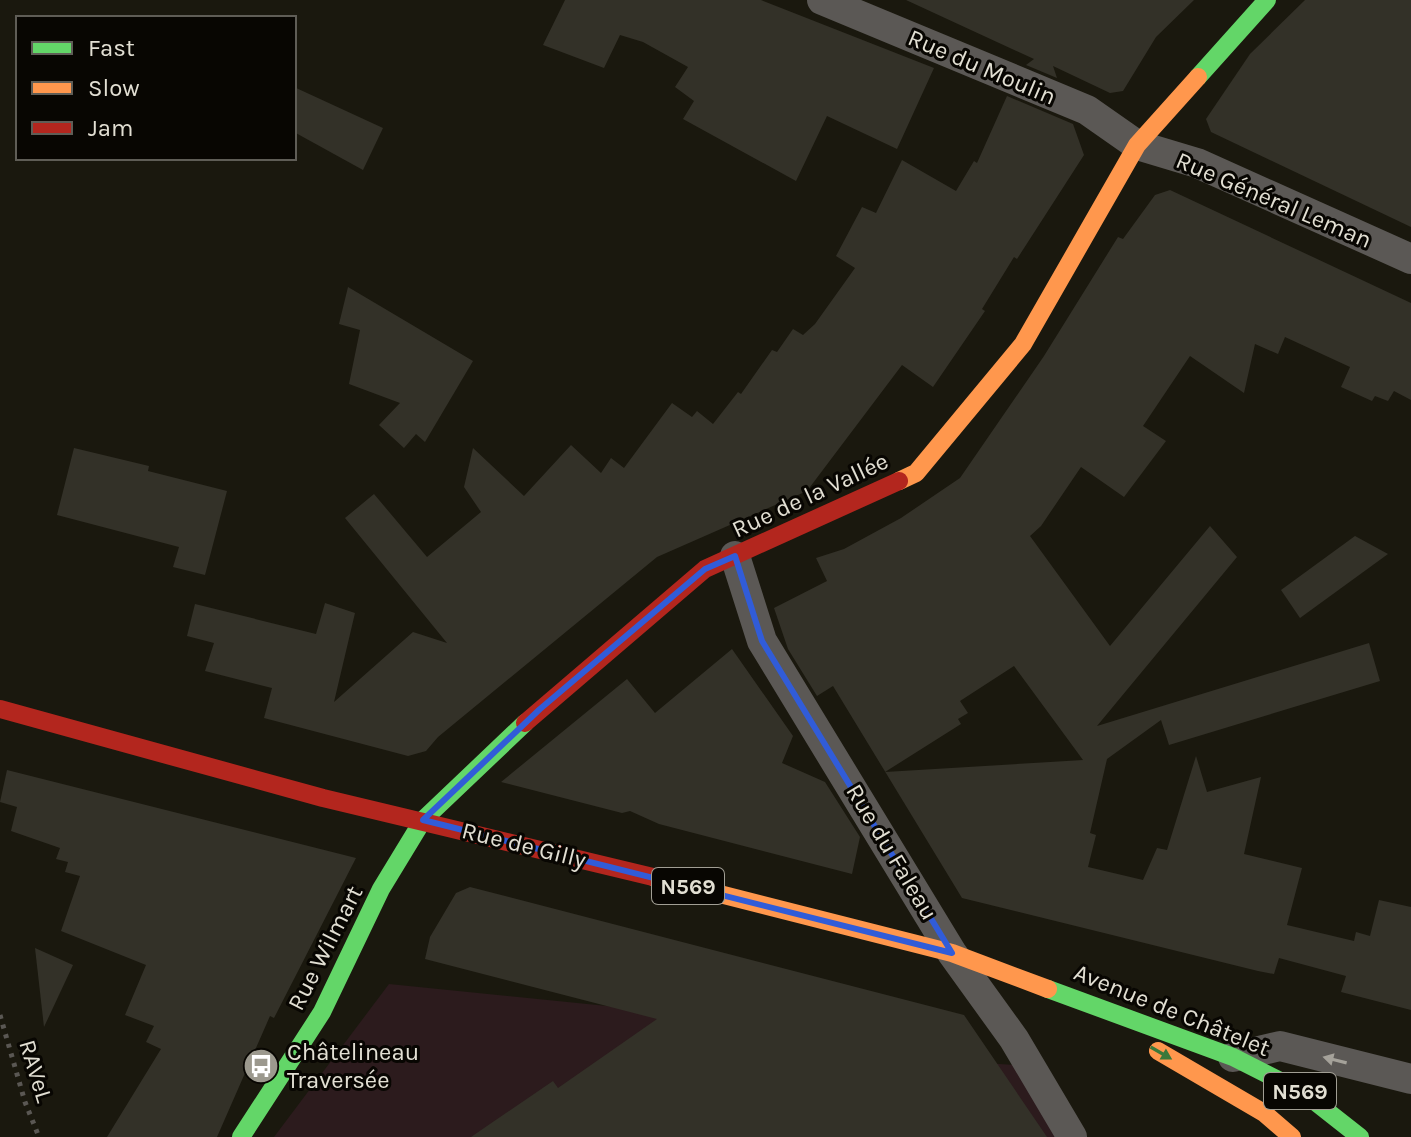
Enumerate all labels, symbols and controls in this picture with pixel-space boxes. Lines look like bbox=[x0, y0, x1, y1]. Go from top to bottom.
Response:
legend bbox=[16, 16, 296, 160]
street label: Rue du Moulin bbox=[904, 23, 1060, 111]
text: Fast bbox=[88, 34, 135, 62]
text: Slow bbox=[88, 74, 140, 102]
text: Jam bbox=[88, 114, 133, 142]
street label: Rue Général Leman bbox=[1172, 146, 1376, 254]
street label: Rue de la Vallée bbox=[727, 447, 893, 543]
street label: Rue du Faleau bbox=[840, 779, 944, 925]
street label: Rue de Gilly bbox=[459, 816, 589, 874]
road number: N569 bbox=[652, 868, 724, 904]
street label: Rue Wilmart bbox=[282, 881, 368, 1015]
street label: Avenue de Châtelet bbox=[1070, 958, 1274, 1062]
street label: RAVeL bbox=[13, 1036, 59, 1106]
place label: Châtelineau Traversée bbox=[287, 1038, 419, 1094]
one-way arrow bbox=[1150, 1046, 1173, 1060]
bus stop icon: Châtelineau Traversée bbox=[242, 1047, 280, 1085]
one-way arrow bbox=[1323, 1053, 1348, 1065]
road number: N569 bbox=[1264, 1073, 1336, 1109]

